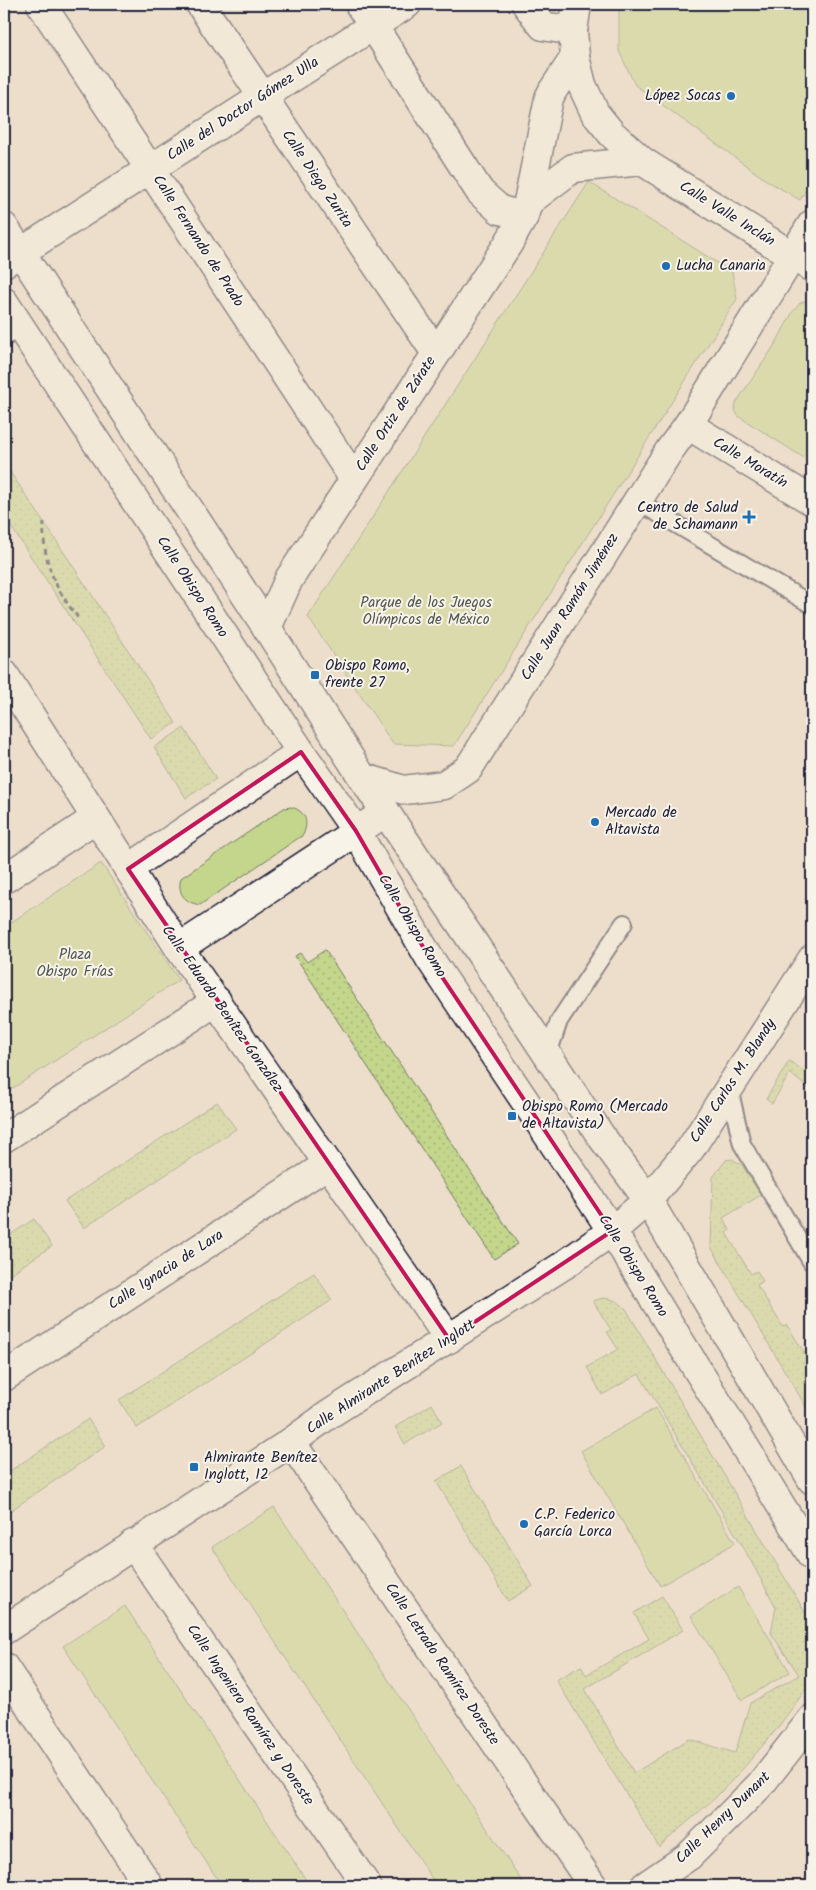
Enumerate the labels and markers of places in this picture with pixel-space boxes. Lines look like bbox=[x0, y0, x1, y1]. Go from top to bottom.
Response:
place label: López Socas bbox=[645, 84, 722, 108]
marker: López Socas bbox=[725, 90, 737, 102]
place label: Lucha Canaria bbox=[676, 254, 766, 278]
marker: Lucha Canaria bbox=[660, 260, 672, 272]
place label: Centro de Salud de Schamann bbox=[637, 496, 739, 537]
marker: Centro de Salud de Schamann bbox=[742, 510, 756, 524]
place label: Obispo Romo, frente 27 bbox=[325, 654, 410, 695]
marker: Obispo Romo, frente 27 bbox=[309, 669, 321, 681]
place label: Mercado de Altavista bbox=[605, 801, 677, 842]
marker: Mercado de Altavista bbox=[589, 816, 601, 828]
place label: Obispo Romo (Mercado de Altavista) bbox=[522, 1095, 668, 1136]
marker: Obispo Romo (Mercado de Altavista) bbox=[506, 1110, 518, 1122]
place label: Almirante Benítez Inglott, 12 bbox=[204, 1446, 318, 1487]
marker: Almirante Benítez Inglott, 12 bbox=[188, 1461, 200, 1473]
place label: C.P. Federico García Lorca bbox=[534, 1503, 615, 1544]
marker: C.P. Federico García Lorca bbox=[518, 1518, 530, 1530]

